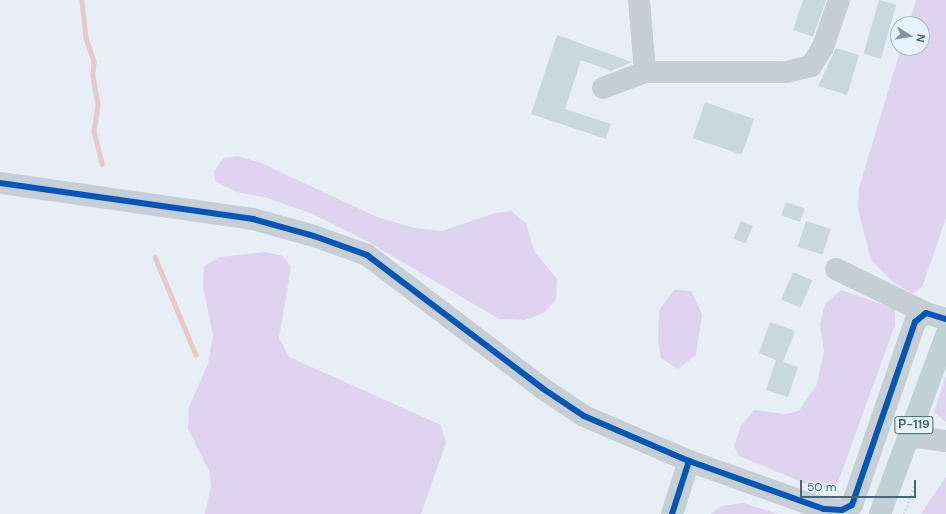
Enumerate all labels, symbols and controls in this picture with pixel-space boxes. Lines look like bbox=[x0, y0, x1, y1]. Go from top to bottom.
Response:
north arrow bbox=[890, 16, 930, 56]
text: N bbox=[913, 33, 928, 44]
road number: Р-119 bbox=[894, 415, 934, 435]
scale bar bbox=[802, 472, 918, 498]
text: 50 m bbox=[807, 479, 836, 495]

